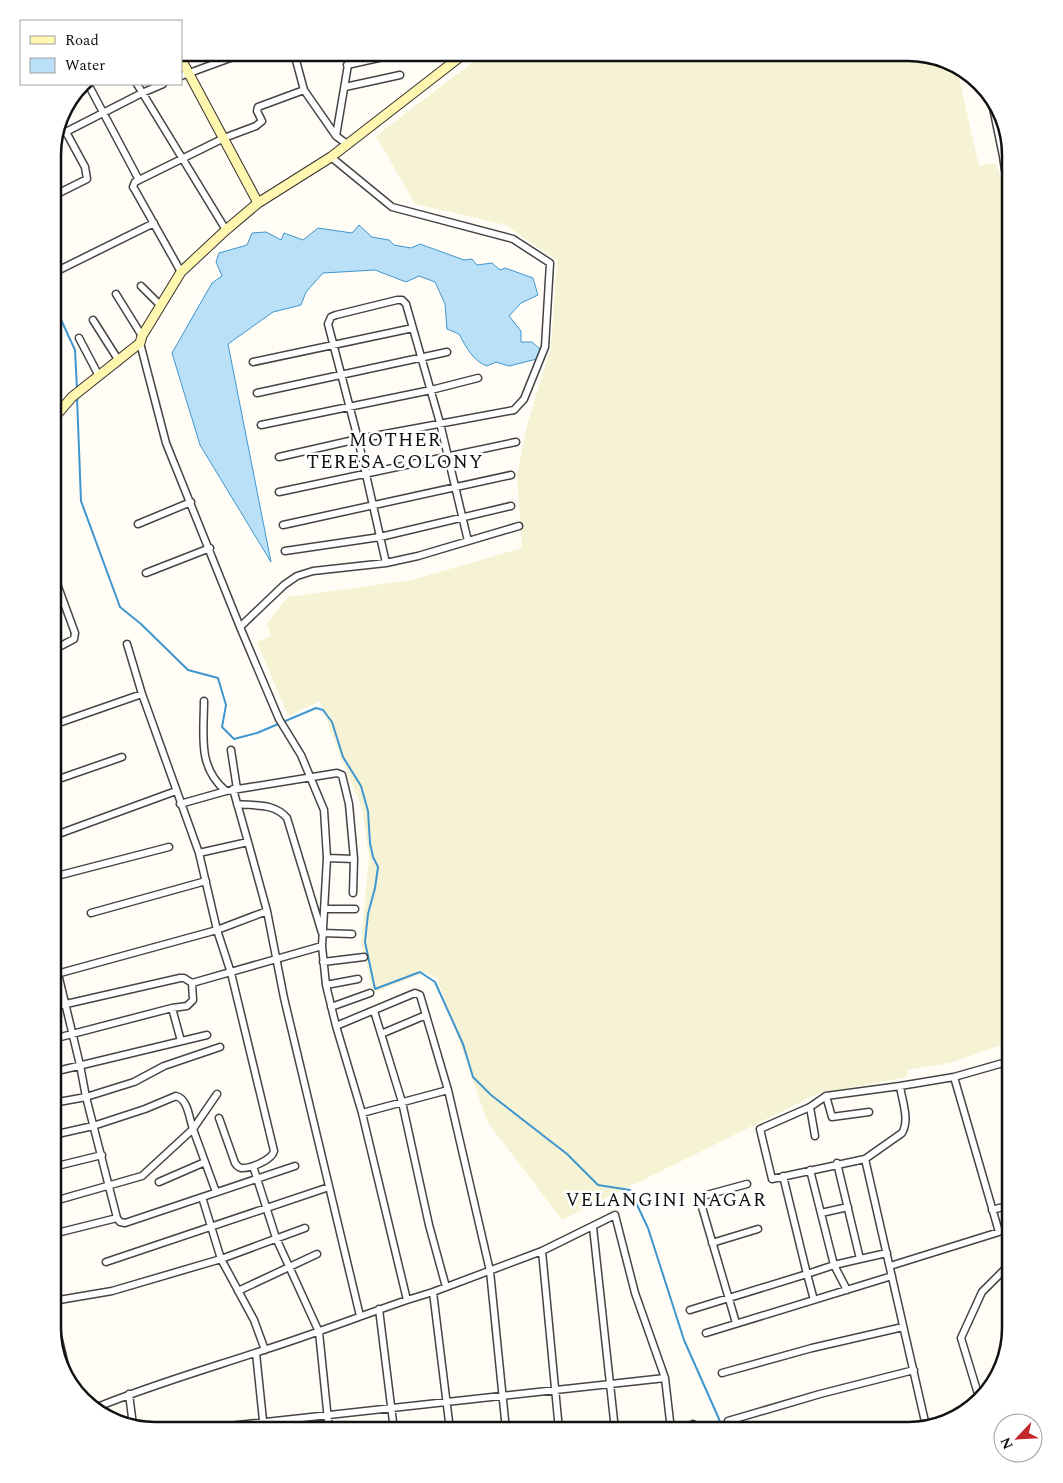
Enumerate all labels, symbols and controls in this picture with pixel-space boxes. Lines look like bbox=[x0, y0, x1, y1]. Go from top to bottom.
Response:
legend bbox=[20, 20, 182, 85]
text: Road bbox=[65, 29, 99, 52]
text: Water bbox=[65, 54, 105, 77]
district label: MOTHER TERESA COLONY bbox=[306, 426, 484, 477]
district label: VELANGINI NAGAR bbox=[566, 1186, 766, 1215]
north arrow bbox=[993, 1413, 1043, 1463]
text: N bbox=[995, 1434, 1019, 1453]

